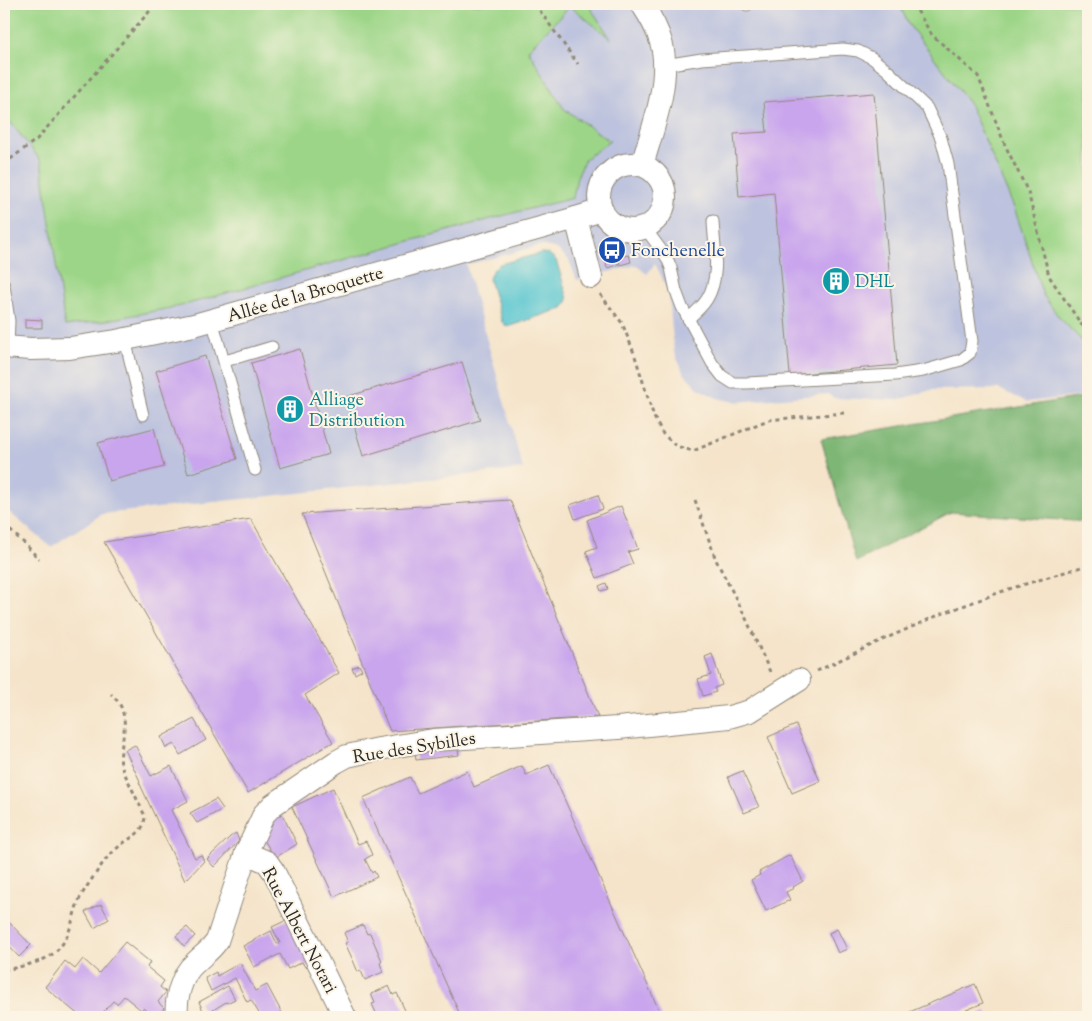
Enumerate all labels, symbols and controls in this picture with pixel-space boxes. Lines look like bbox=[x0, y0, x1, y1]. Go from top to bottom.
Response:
bus stop icon: Fonchenelle bbox=[597, 235, 627, 265]
place label: Fonchenelle bbox=[631, 239, 725, 265]
street label: Allée de la Broquette bbox=[224, 261, 387, 331]
building icon: DHL bbox=[821, 266, 851, 296]
place label: DHL bbox=[855, 270, 894, 296]
place label: Alliage Distribution bbox=[309, 388, 406, 435]
building icon: Alliage Distribution bbox=[275, 394, 305, 424]
street label: Rue des Sybilles bbox=[351, 726, 478, 772]
street label: Rue Albert Notari bbox=[254, 863, 342, 999]

